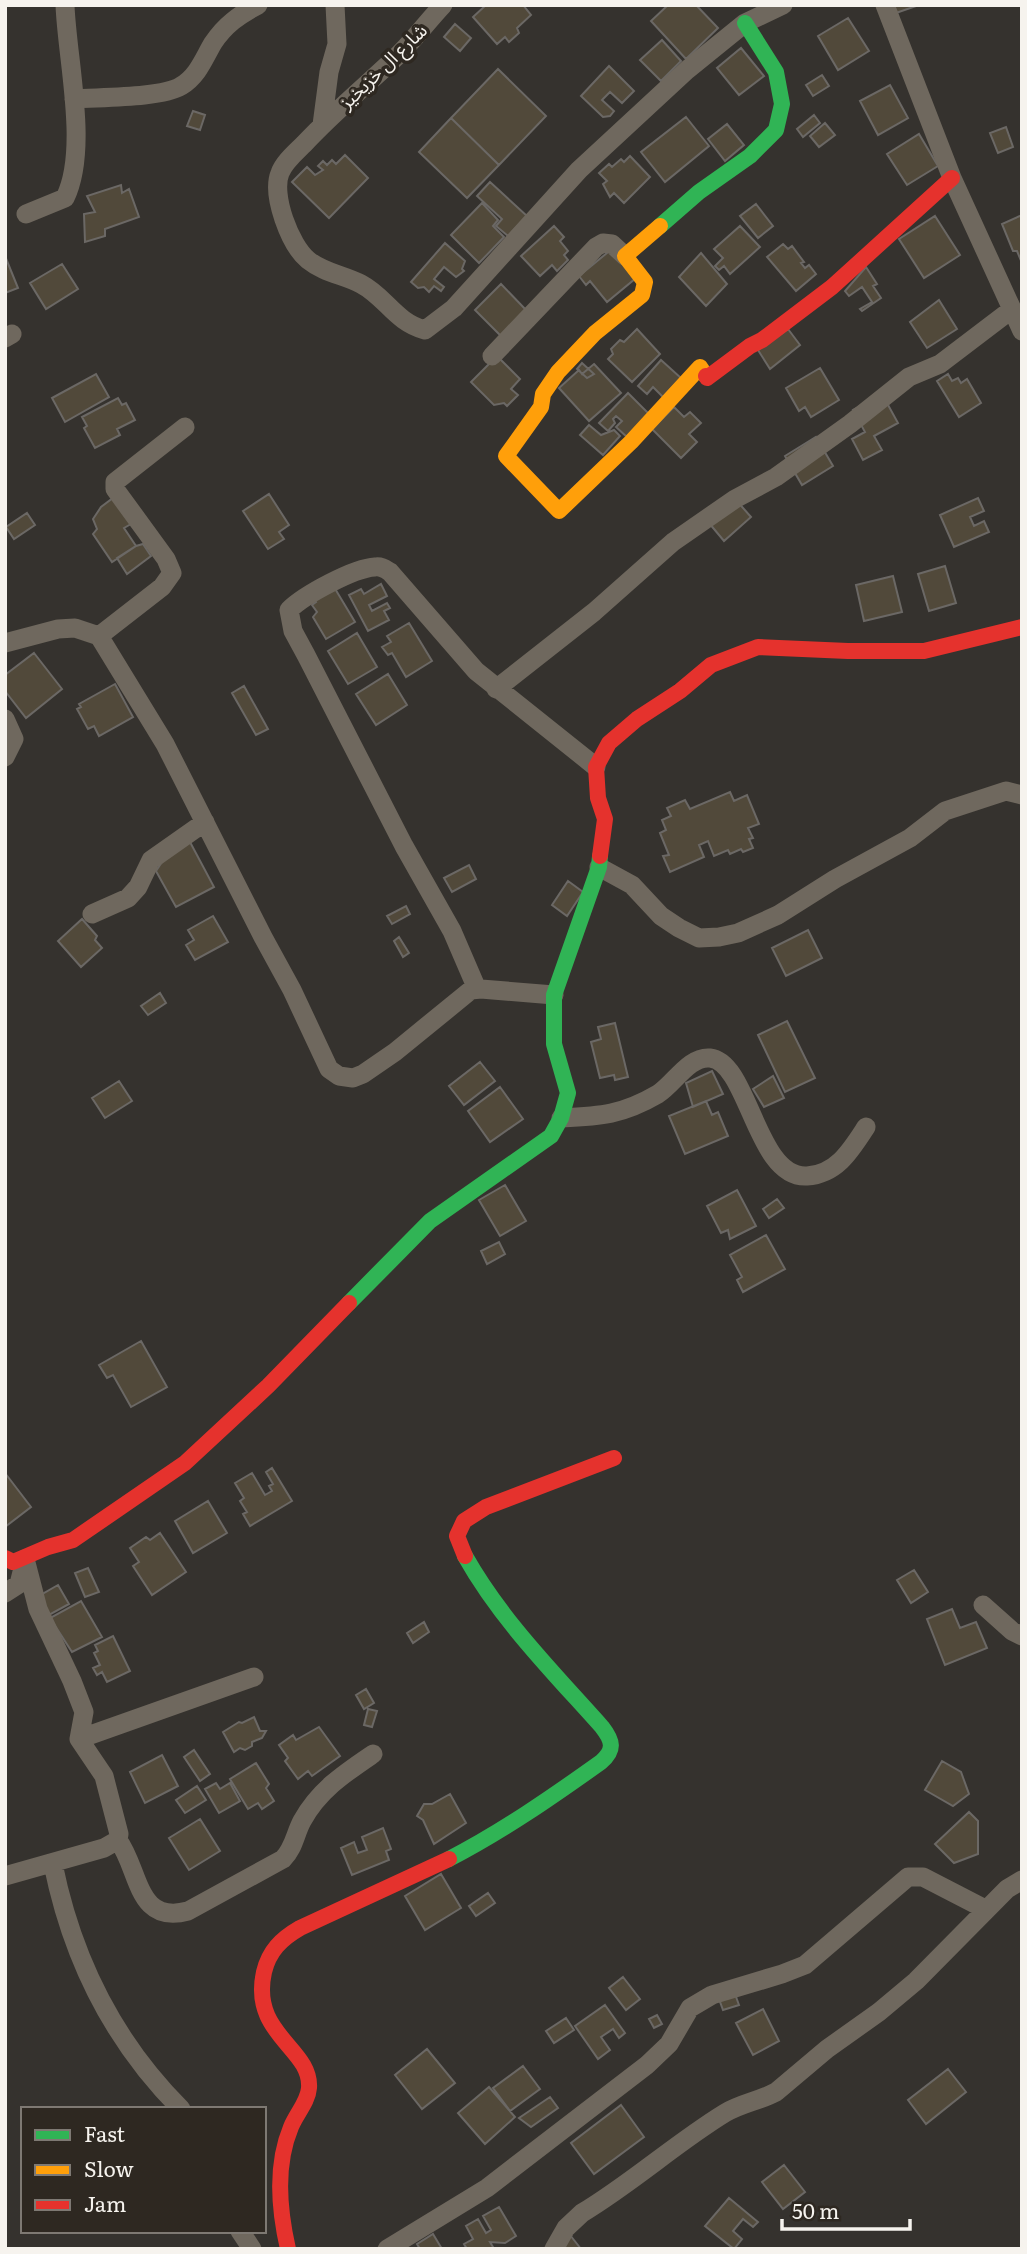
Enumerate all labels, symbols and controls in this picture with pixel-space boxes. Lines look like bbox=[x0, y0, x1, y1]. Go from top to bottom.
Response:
street label: شارع ال خزيخيز bbox=[331, 16, 433, 116]
legend bbox=[21, 2107, 266, 2233]
text: Fast bbox=[84, 2117, 125, 2148]
text: Slow bbox=[84, 2152, 134, 2183]
text: Jam bbox=[84, 2187, 126, 2218]
scale bar bbox=[782, 2188, 910, 2232]
text: 50 m bbox=[792, 2194, 839, 2225]

